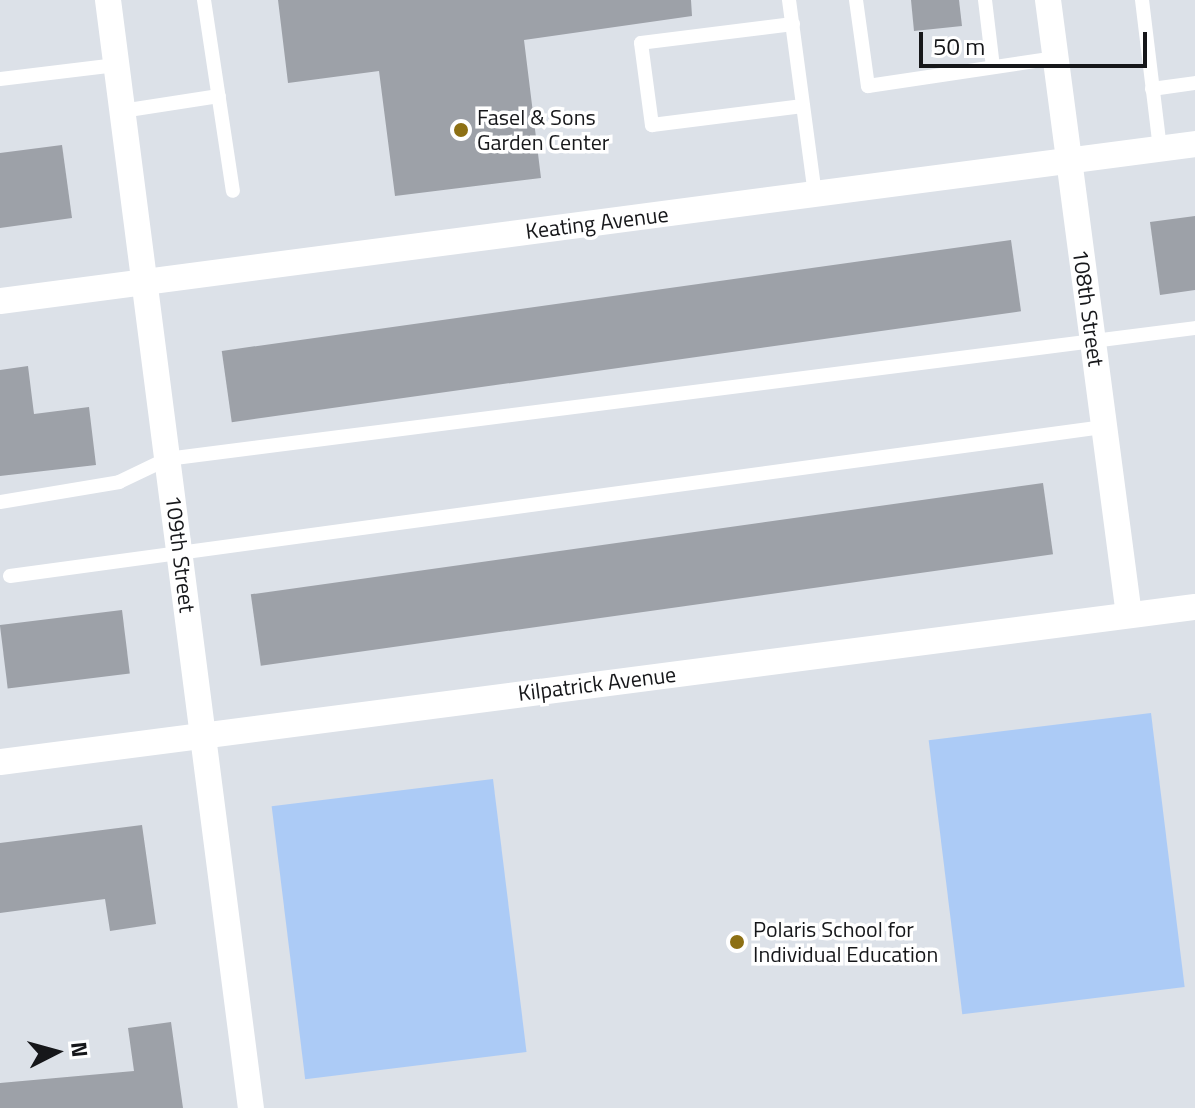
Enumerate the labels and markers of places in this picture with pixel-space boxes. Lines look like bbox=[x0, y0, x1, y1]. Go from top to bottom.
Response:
place label: Fasel & Sons Garden Center bbox=[477, 104, 609, 156]
marker: Fasel & Sons Garden Center bbox=[452, 121, 470, 139]
place label: Polaris School for Individual Education bbox=[753, 916, 938, 968]
marker: Polaris School for Individual Education bbox=[728, 933, 746, 951]

